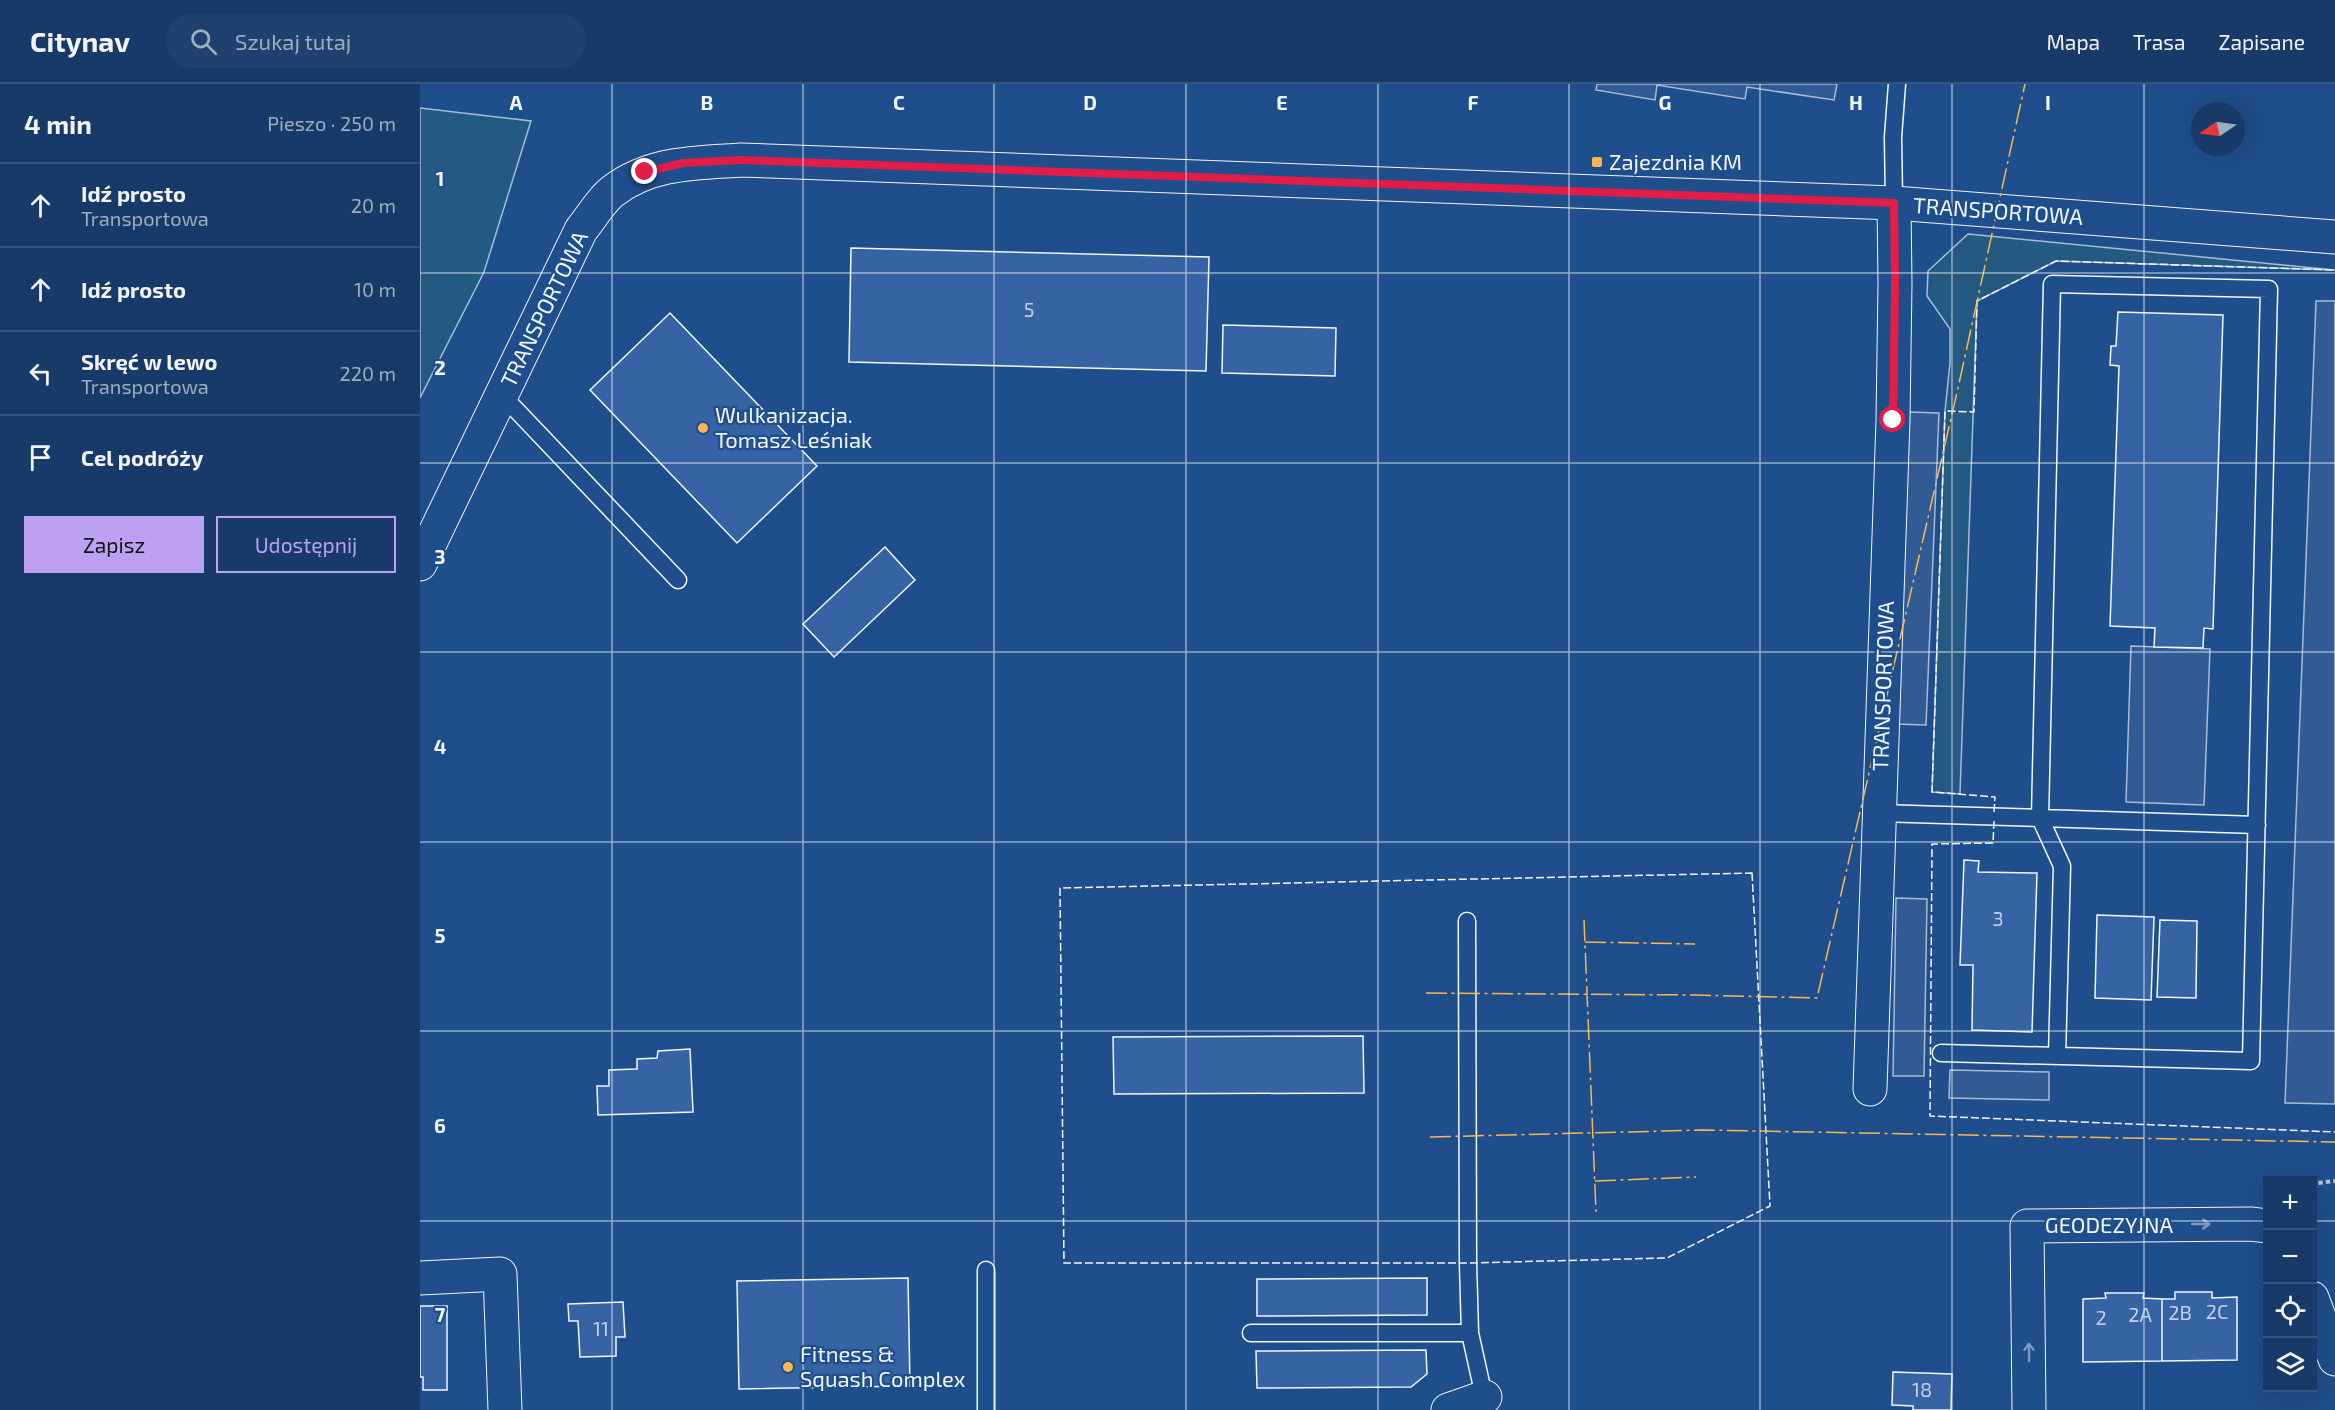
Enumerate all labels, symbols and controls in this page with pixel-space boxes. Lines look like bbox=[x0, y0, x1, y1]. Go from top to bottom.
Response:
search box bbox=[166, 14, 586, 68]
text: Citynav bbox=[30, 24, 130, 58]
icon: search bbox=[187, 25, 220, 58]
text: Szukaj tutaj bbox=[235, 28, 351, 54]
text: Mapa bbox=[2046, 29, 2100, 54]
text: Trasa bbox=[2133, 29, 2186, 54]
text: Zapisane bbox=[2219, 29, 2305, 54]
text: A bbox=[509, 90, 523, 114]
text: B bbox=[701, 90, 713, 114]
text: C bbox=[893, 90, 905, 114]
text: D bbox=[1083, 90, 1097, 114]
text: E bbox=[1276, 90, 1288, 114]
text: F bbox=[1467, 90, 1479, 114]
text: G bbox=[1659, 90, 1671, 114]
text: H bbox=[1849, 90, 1863, 114]
text: I bbox=[2045, 90, 2051, 114]
north arrow bbox=[2191, 102, 2245, 156]
text: 4 min bbox=[24, 108, 92, 139]
text: Pieszo · 250 m bbox=[267, 111, 396, 135]
place label: Zajezdnia KM bbox=[1609, 148, 1742, 175]
marker: Zajezdnia KM bbox=[1590, 155, 1604, 169]
route end bbox=[631, 158, 657, 184]
text: 1 bbox=[436, 166, 444, 190]
text: Idź prosto bbox=[81, 180, 186, 206]
icon: ahead bbox=[24, 189, 57, 222]
street label: TRANSPORTOWA bbox=[1912, 191, 2084, 229]
text: 20 m bbox=[351, 193, 396, 217]
text: Transportowa bbox=[81, 206, 209, 230]
street label: TRANSPORTOWA bbox=[494, 226, 592, 391]
icon: ahead bbox=[24, 273, 57, 306]
text: Idź prosto bbox=[81, 276, 186, 302]
text: 10 m bbox=[354, 277, 396, 301]
house number: 5 bbox=[1024, 297, 1034, 321]
text: Skręć w lewo bbox=[81, 348, 218, 374]
text: 2 bbox=[434, 355, 446, 379]
icon: left bbox=[24, 357, 57, 390]
text: 220 m bbox=[339, 361, 396, 385]
text: Transportowa bbox=[81, 374, 209, 398]
place label: Wulkanizacja. Tomasz Leśniak bbox=[715, 401, 872, 452]
route start bbox=[1879, 406, 1905, 432]
marker: Wulkanizacja. Tomasz Leśniak bbox=[696, 421, 710, 435]
icon: arrive bbox=[24, 441, 57, 474]
text: Cel podróży bbox=[81, 444, 203, 470]
button: Zapisz bbox=[24, 516, 204, 573]
button: Udostępnij bbox=[216, 516, 396, 573]
text: 3 bbox=[434, 544, 446, 568]
street label: TRANSPORTOWA bbox=[1866, 600, 1898, 771]
text: 4 bbox=[434, 734, 447, 758]
house number: 3 bbox=[1992, 906, 2004, 930]
text: 5 bbox=[434, 923, 446, 947]
text: 6 bbox=[434, 1113, 446, 1137]
map controls bbox=[2263, 1176, 2317, 1392]
button: + bbox=[2263, 1176, 2317, 1230]
street label: GEODEZYJNA bbox=[2045, 1211, 2173, 1237]
one-way arrow bbox=[2191, 1218, 2211, 1230]
button: − bbox=[2263, 1230, 2317, 1284]
button: locate bbox=[2263, 1284, 2317, 1338]
house number: 2C bbox=[2206, 1299, 2228, 1323]
house number: 2B bbox=[2168, 1300, 2192, 1324]
text: 7 bbox=[435, 1302, 446, 1326]
house number: 2A bbox=[2128, 1302, 2152, 1326]
house number: 2 bbox=[2095, 1305, 2107, 1329]
house number: 11 bbox=[593, 1316, 609, 1340]
button: layers bbox=[2263, 1338, 2317, 1392]
place label: Fitness & Squash Complex bbox=[800, 1340, 966, 1391]
one-way arrow bbox=[2023, 1342, 2034, 1362]
marker: Fitness & Squash Complex bbox=[781, 1360, 795, 1374]
house number: 18 bbox=[1912, 1377, 1932, 1401]

